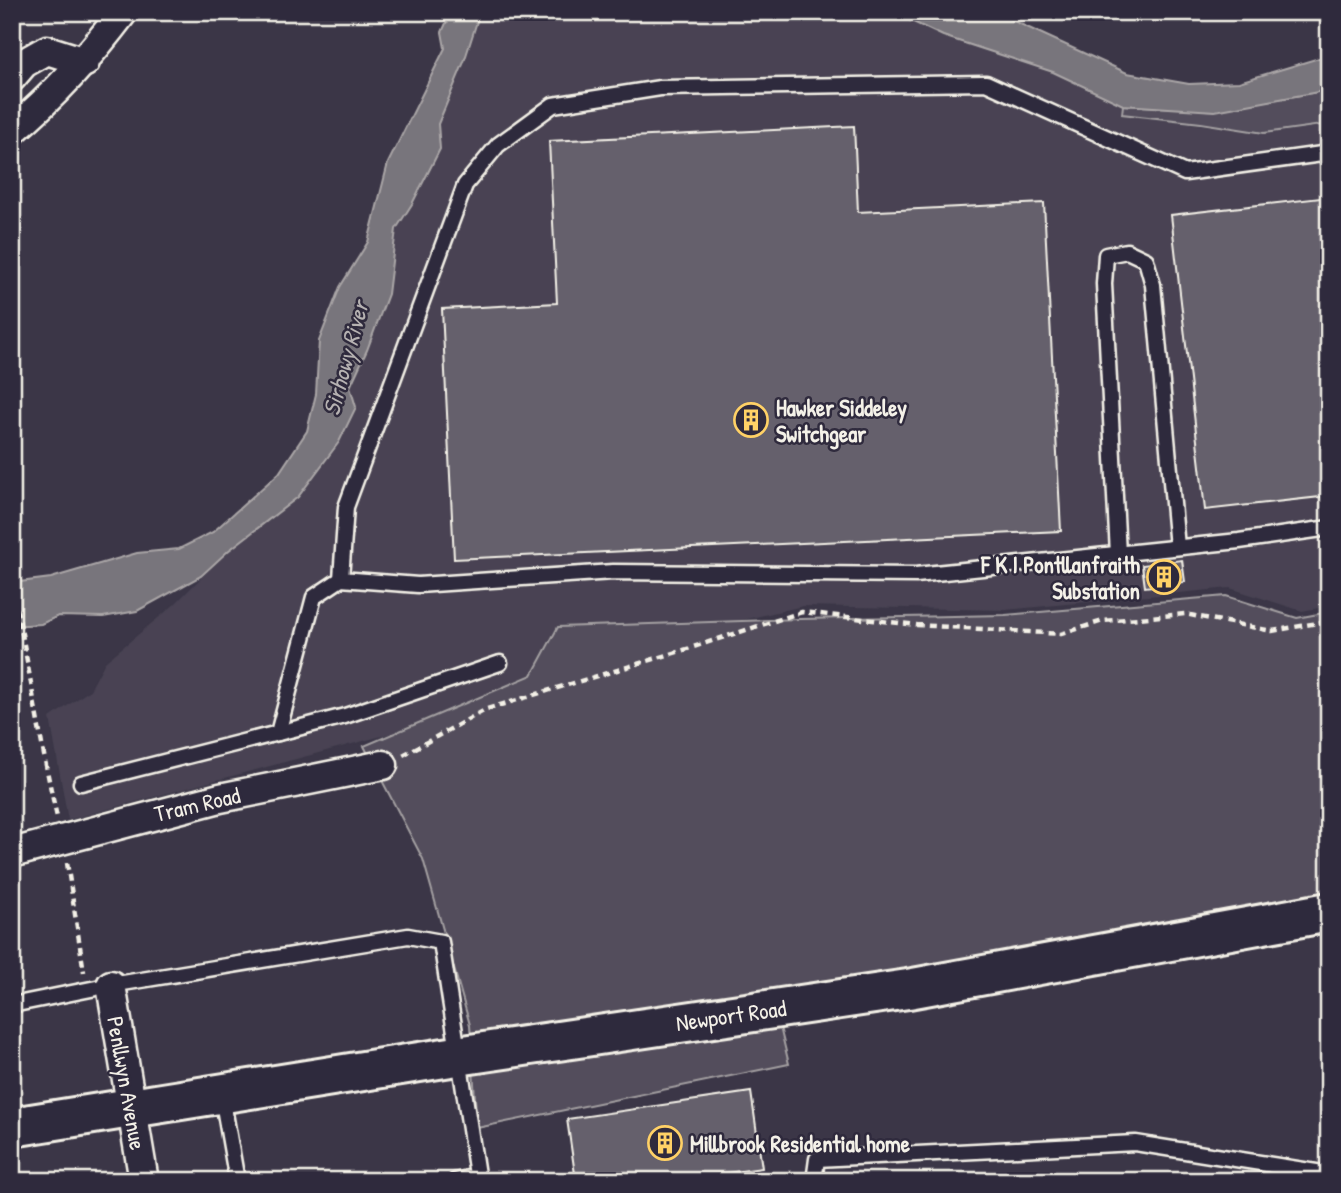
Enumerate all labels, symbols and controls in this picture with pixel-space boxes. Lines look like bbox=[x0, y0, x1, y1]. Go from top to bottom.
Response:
water label: Sirhowy River bbox=[314, 295, 377, 419]
place label: Hawker Siddeley Switchgear bbox=[776, 392, 907, 450]
building icon: Hawker Siddeley Switchgear bbox=[732, 401, 770, 439]
place label: F K I Pontllanfraith Substation bbox=[980, 549, 1140, 606]
building icon: F K I Pontllanfraith Substation bbox=[1145, 558, 1183, 596]
street label: Tram Road bbox=[151, 779, 243, 829]
street label: Newport Road bbox=[674, 992, 788, 1038]
street label: Penllwyn Avenue bbox=[100, 1014, 154, 1152]
building icon: Millbrook Residential home bbox=[646, 1124, 684, 1162]
place label: Millbrook Residential home bbox=[690, 1128, 911, 1159]

